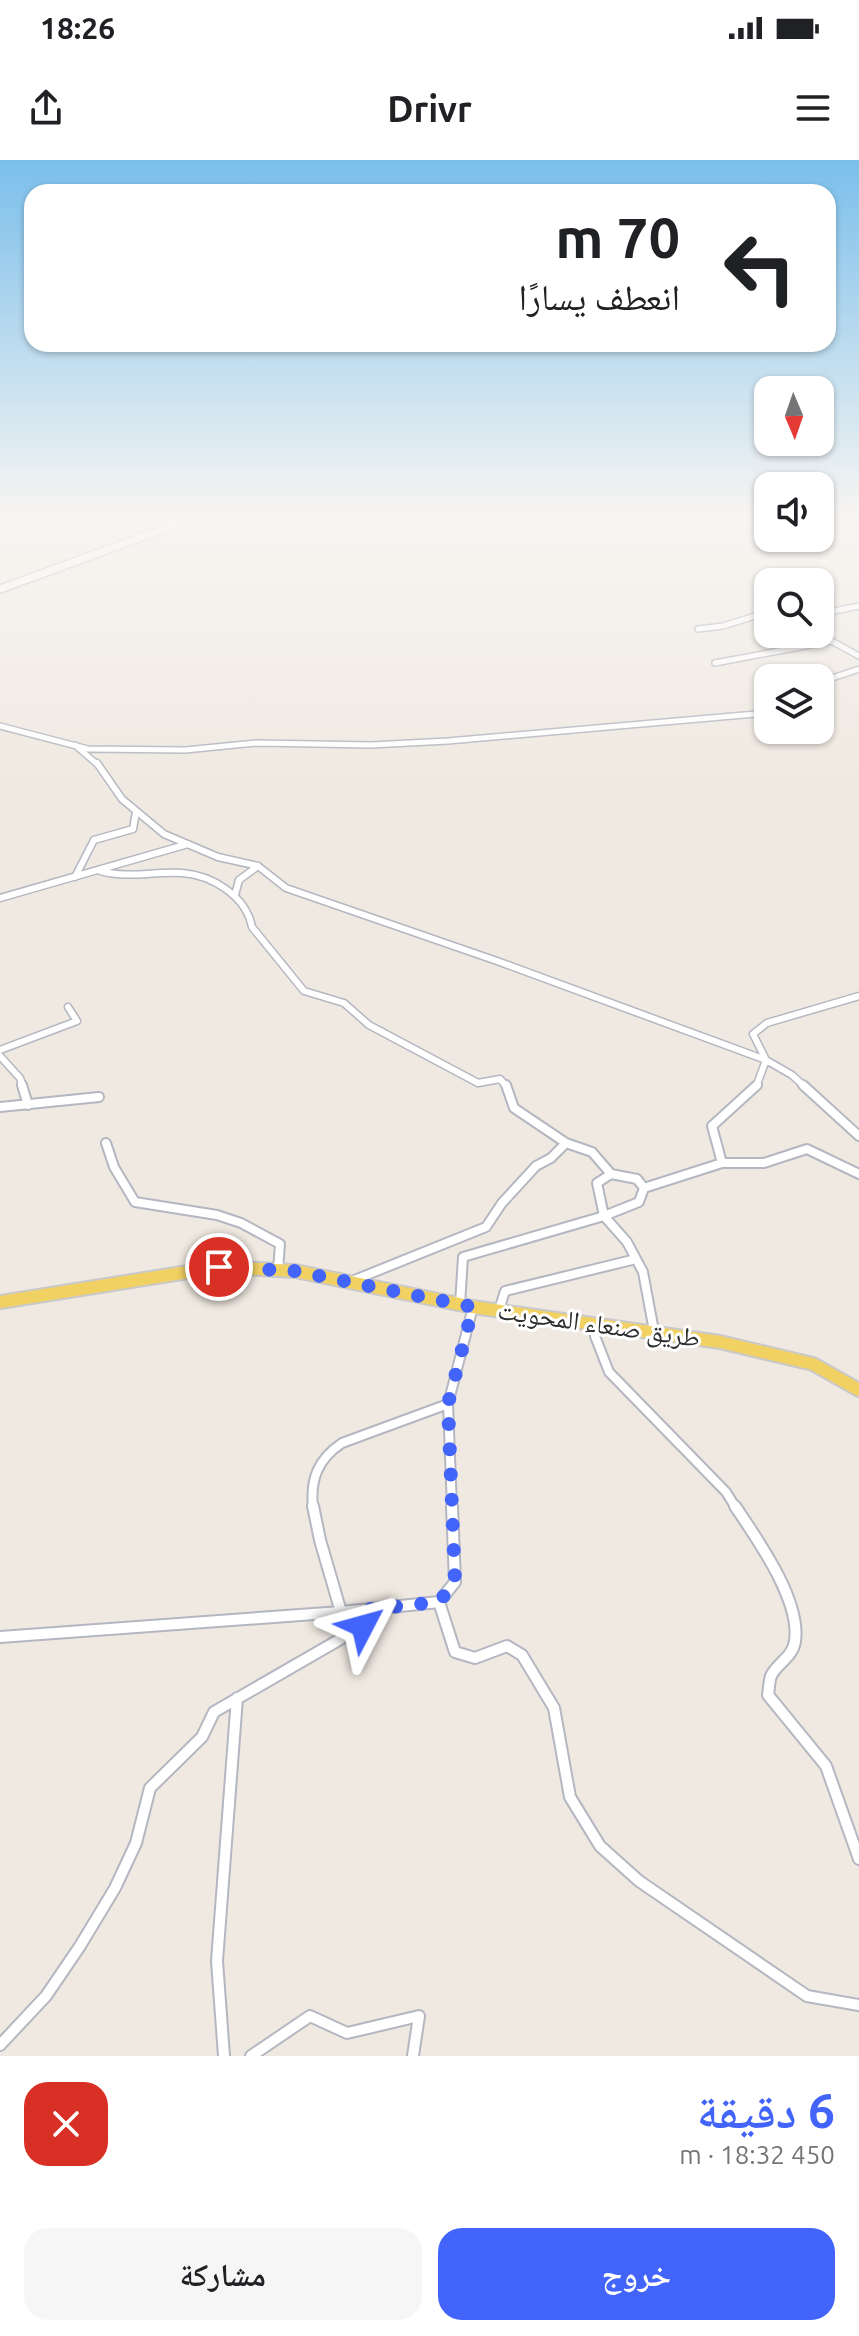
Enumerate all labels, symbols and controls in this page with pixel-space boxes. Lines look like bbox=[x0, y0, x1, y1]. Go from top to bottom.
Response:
text: 18:26 bbox=[40, 11, 115, 45]
icon: share bbox=[24, 86, 68, 130]
icon: menu bbox=[791, 86, 835, 130]
text: Drivr bbox=[387, 88, 472, 129]
text: 70 m bbox=[555, 206, 680, 269]
icon: left bbox=[708, 216, 812, 320]
text: انعطف يسارًا bbox=[519, 276, 680, 317]
north arrow bbox=[754, 376, 834, 456]
map controls bbox=[754, 376, 834, 744]
button: sound bbox=[754, 472, 834, 552]
button: search bbox=[754, 568, 834, 648]
button: layers bbox=[754, 664, 834, 744]
pin bbox=[185, 1233, 253, 1301]
icon: arrive bbox=[197, 1245, 241, 1289]
street label: طريق صنعاء المحويت bbox=[496, 1295, 702, 1354]
position arrow bbox=[321, 1584, 405, 1668]
button: close bbox=[24, 2082, 108, 2166]
text: 6 دقيقة bbox=[697, 2083, 835, 2137]
text: 450 m · 18:32 bbox=[679, 2140, 835, 2169]
button: مشاركة bbox=[24, 2228, 422, 2320]
button: خروج bbox=[438, 2228, 835, 2320]

